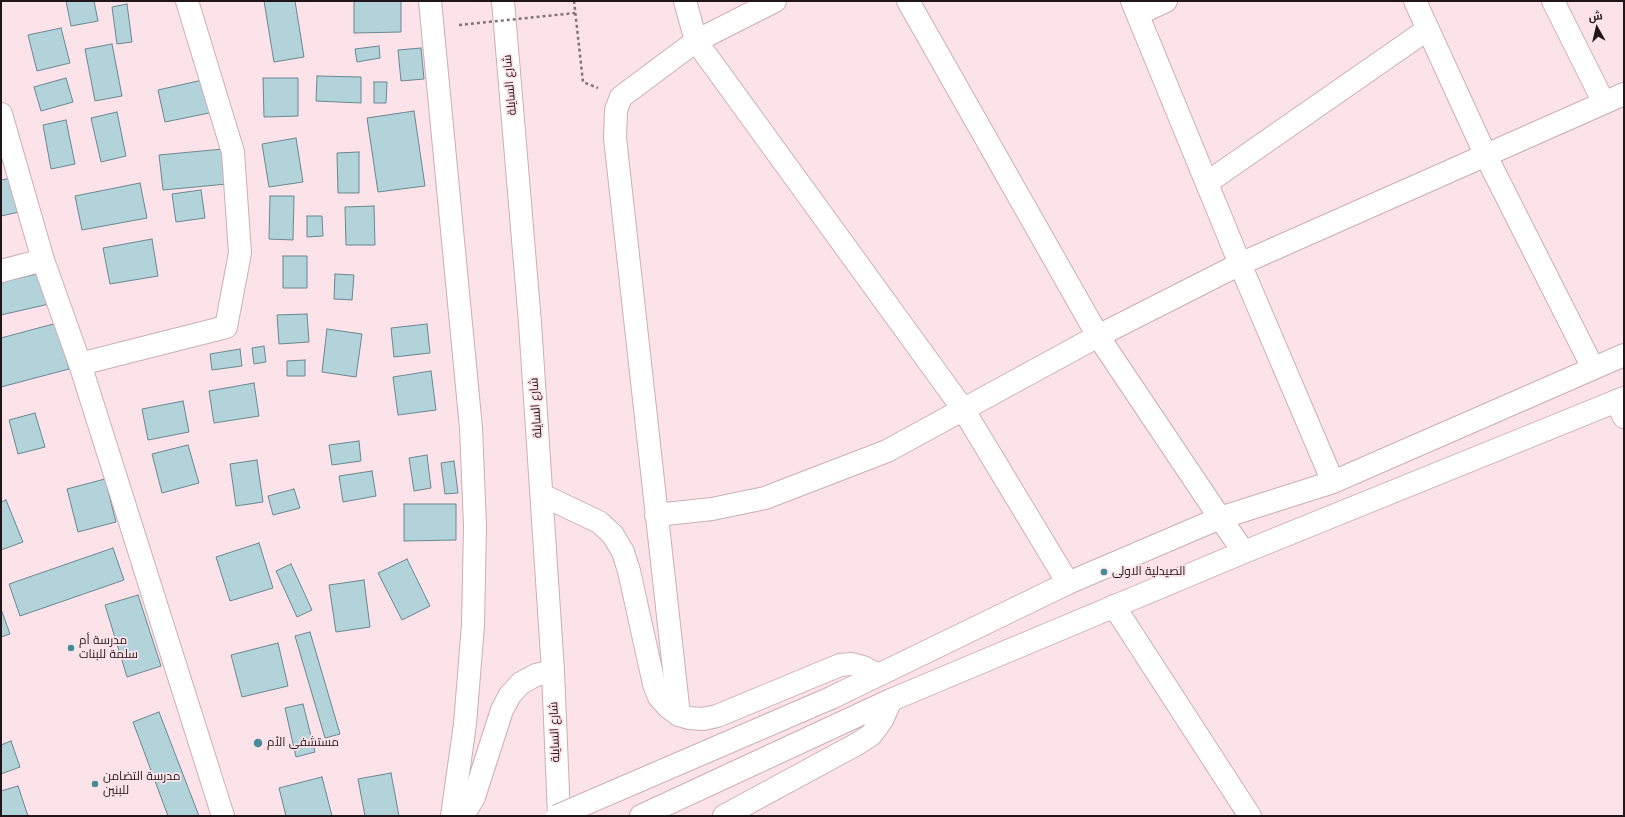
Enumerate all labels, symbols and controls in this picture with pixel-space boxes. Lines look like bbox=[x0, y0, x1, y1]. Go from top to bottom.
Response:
north arrow bbox=[1577, 8, 1617, 48]
text: ش bbox=[1588, 9, 1603, 23]
street label: شارع السايلة bbox=[500, 54, 520, 116]
street label: شارع السايلة bbox=[527, 377, 545, 439]
place label: الصيدلية الاولى bbox=[1112, 565, 1186, 579]
marker: الصيدلية الاولى bbox=[1099, 567, 1109, 577]
place label: مدرسة أم سلمة للبنات bbox=[79, 634, 138, 662]
marker: مدرسة أم سلمة للبنات bbox=[66, 643, 76, 653]
street label: شارع السايلة bbox=[547, 701, 563, 763]
place label: مستشفى الأم bbox=[267, 736, 339, 750]
marker: مستشفى الأم bbox=[252, 737, 264, 749]
place label: مدرسة التضامن للبنين bbox=[103, 770, 180, 798]
marker: مدرسة التضامن للبنين bbox=[90, 779, 100, 789]

